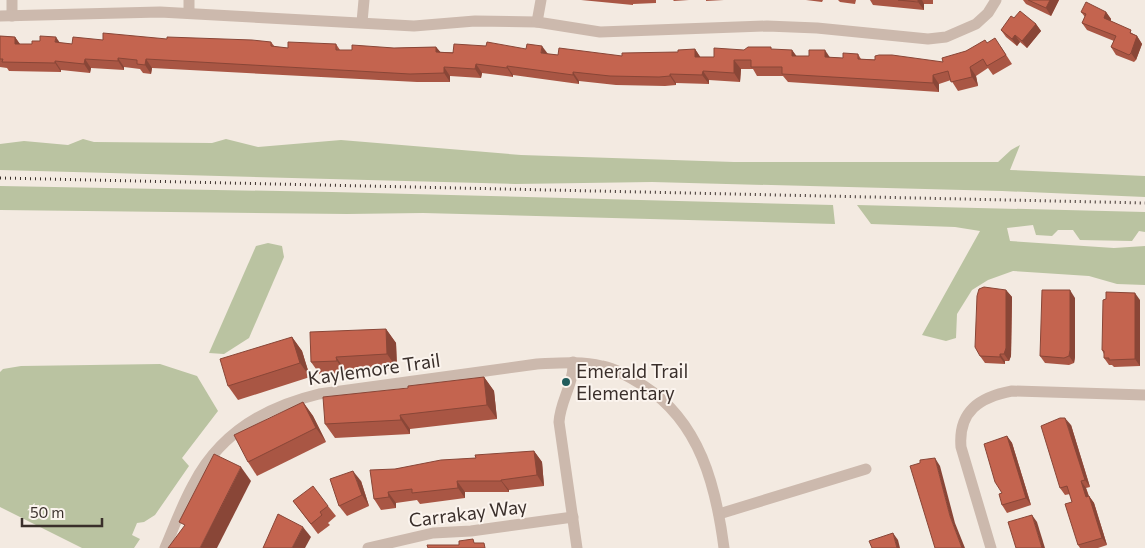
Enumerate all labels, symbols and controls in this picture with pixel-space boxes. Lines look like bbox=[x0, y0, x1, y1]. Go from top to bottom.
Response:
street label: Kaylemore Trail bbox=[306, 348, 442, 389]
place label: Emerald Trail Elementary bbox=[576, 359, 688, 404]
marker: Emerald Trail Elementary bbox=[560, 376, 572, 388]
street label: Carrakay Way bbox=[407, 494, 529, 531]
scale bar bbox=[22, 496, 102, 528]
text: 50 m bbox=[30, 503, 64, 521]

